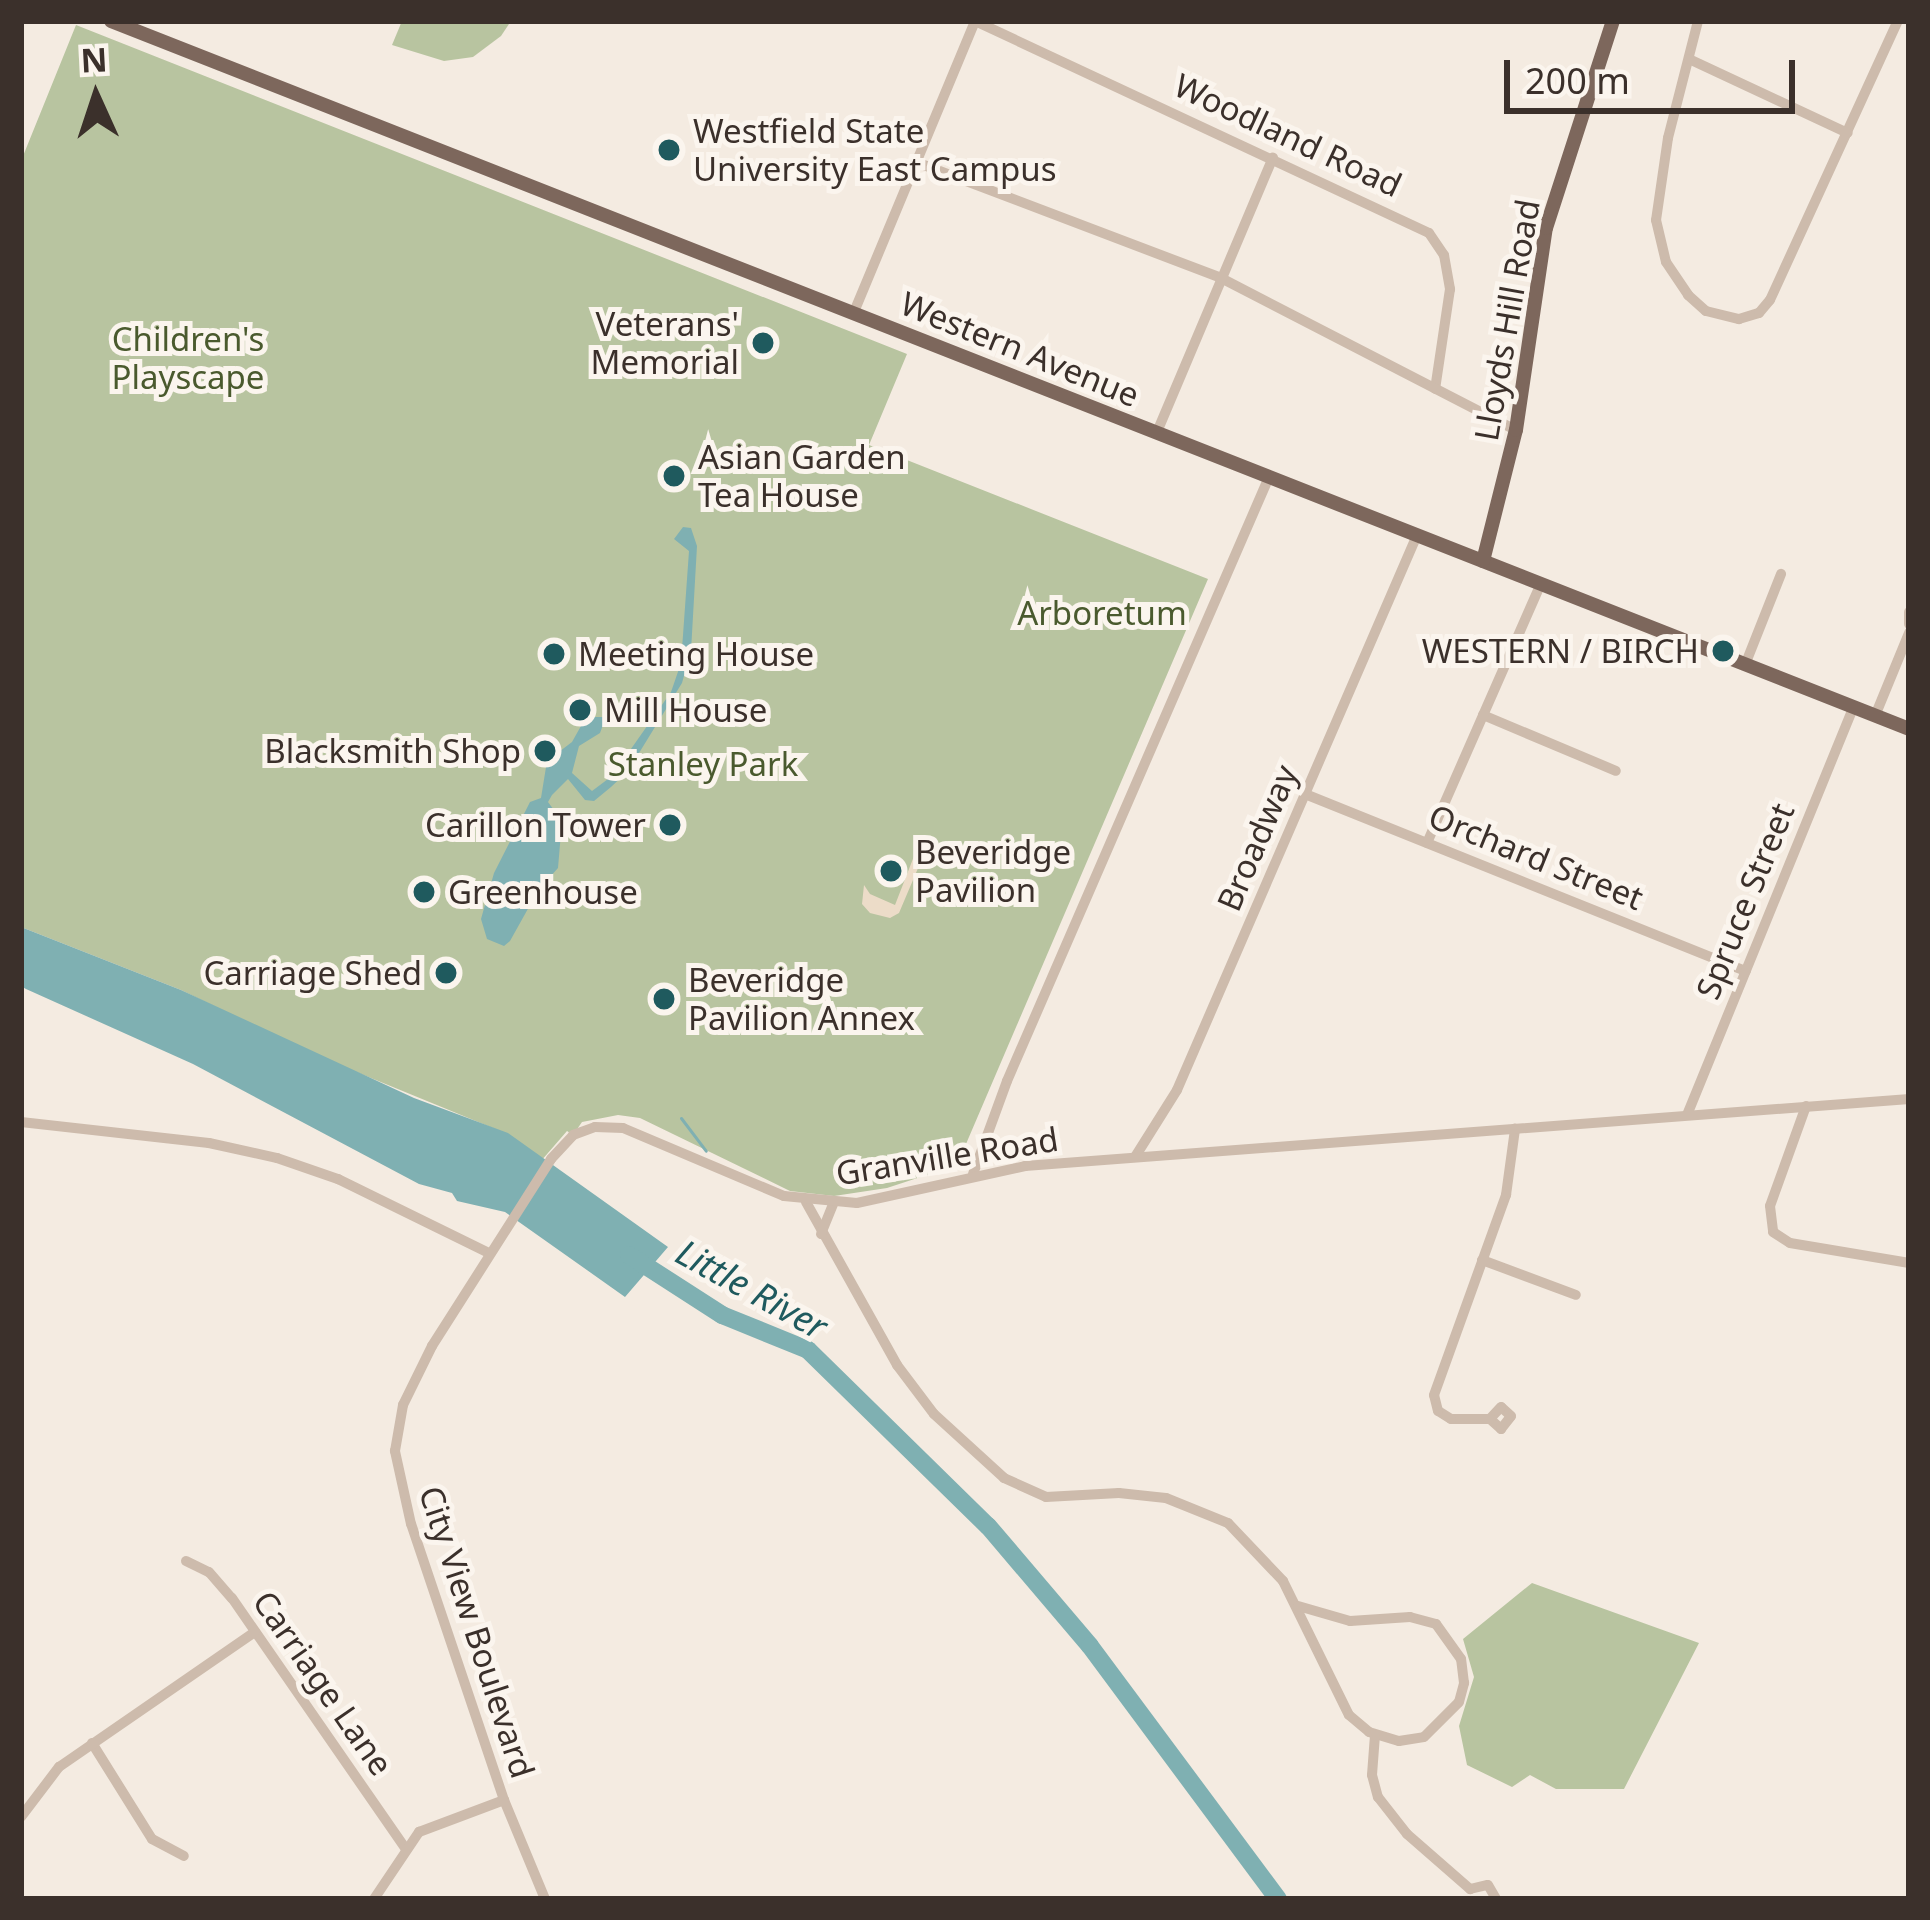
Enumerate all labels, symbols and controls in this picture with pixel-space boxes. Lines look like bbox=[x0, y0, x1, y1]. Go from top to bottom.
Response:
north arrow bbox=[36, 36, 156, 156]
text: N bbox=[80, 36, 109, 83]
scale bar bbox=[1510, 36, 1801, 110]
text: 200 m bbox=[1525, 56, 1630, 105]
street label: Woodland Road bbox=[1168, 65, 1408, 205]
place label: Westfield State University East Campus bbox=[693, 111, 1057, 189]
marker: Westfield State University East Campus bbox=[656, 137, 682, 163]
street label: Lloyds Hill Road bbox=[1466, 196, 1548, 444]
street label: Western Avenue bbox=[895, 283, 1145, 415]
place label: Veterans' Memorial bbox=[590, 304, 739, 382]
park label: Children's Playscape bbox=[112, 319, 264, 397]
marker: Veterans' Memorial bbox=[750, 330, 776, 356]
place label: Asian Garden Tea House bbox=[698, 437, 906, 515]
marker: Asian Garden Tea House bbox=[661, 463, 687, 489]
park label: Arboretum bbox=[1017, 593, 1187, 633]
place label: WESTERN / BIRCH bbox=[1422, 631, 1699, 671]
place label: Meeting House bbox=[578, 634, 814, 674]
marker: WESTERN / BIRCH bbox=[1710, 638, 1736, 664]
marker: Meeting House bbox=[541, 641, 567, 667]
place label: Mill House bbox=[604, 690, 767, 730]
marker: Mill House bbox=[567, 697, 593, 723]
place label: Blacksmith Shop bbox=[264, 731, 521, 771]
marker: Blacksmith Shop bbox=[532, 738, 558, 764]
park label: Stanley Park bbox=[608, 744, 798, 784]
street label: Broadway bbox=[1209, 759, 1305, 917]
street label: Orchard Street bbox=[1423, 796, 1649, 918]
street label: Spruce Street bbox=[1688, 797, 1802, 1005]
place label: Carillon Tower bbox=[425, 805, 646, 845]
marker: Carillon Tower bbox=[657, 812, 683, 838]
place label: Beveridge Pavilion bbox=[915, 832, 1071, 910]
marker: Beveridge Pavilion bbox=[878, 858, 904, 884]
place label: Greenhouse bbox=[448, 872, 638, 912]
marker: Greenhouse bbox=[411, 879, 437, 905]
place label: Carriage Shed bbox=[203, 953, 422, 993]
marker: Carriage Shed bbox=[433, 960, 459, 986]
place label: Beveridge Pavilion Annex bbox=[688, 960, 915, 1038]
marker: Beveridge Pavilion Annex bbox=[651, 986, 677, 1012]
street label: Granville Road bbox=[833, 1119, 1061, 1193]
water label: Little River bbox=[669, 1230, 835, 1348]
street label: City View Boulevard bbox=[411, 1481, 543, 1783]
street label: Carriage Lane bbox=[245, 1583, 401, 1783]

